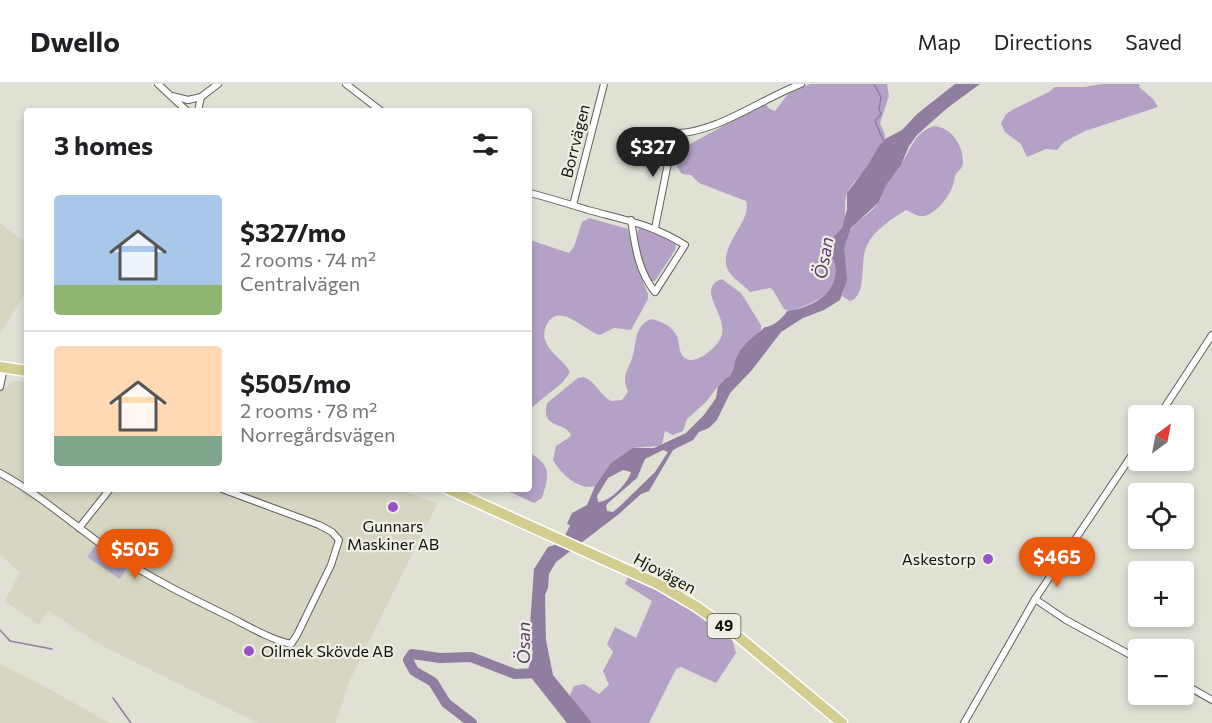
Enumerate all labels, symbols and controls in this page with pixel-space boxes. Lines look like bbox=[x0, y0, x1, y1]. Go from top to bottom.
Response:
text: Dwello bbox=[30, 24, 120, 58]
text: Map bbox=[918, 29, 961, 54]
text: Directions bbox=[994, 29, 1092, 54]
text: Saved bbox=[1125, 29, 1182, 54]
street label: Borrvägen bbox=[556, 102, 593, 180]
pin: $327 bbox=[617, 127, 689, 178]
icon: filters bbox=[469, 128, 502, 161]
text: 3 homes bbox=[54, 129, 153, 160]
text: $327 bbox=[630, 134, 676, 158]
text: $327/mo bbox=[240, 216, 346, 247]
icon: home bbox=[102, 219, 174, 291]
water label: Ösan bbox=[808, 235, 838, 281]
text: 2 rooms · 74 m² bbox=[240, 247, 376, 271]
text: Centralvägen bbox=[240, 271, 360, 295]
text: $505/mo bbox=[240, 367, 351, 398]
icon: home bbox=[102, 370, 174, 442]
text: 2 rooms · 78 m² bbox=[240, 398, 377, 422]
north arrow bbox=[1128, 405, 1194, 471]
map controls bbox=[1128, 405, 1194, 705]
text: Norregårdsvägen bbox=[240, 422, 395, 446]
button: locate bbox=[1128, 483, 1194, 549]
marker: Gunnars Maskiner AB bbox=[386, 500, 400, 514]
place label: Gunnars Maskiner AB bbox=[347, 516, 439, 553]
pin: $505 bbox=[99, 529, 171, 580]
text: $505 bbox=[111, 536, 159, 560]
pin: $465 bbox=[1021, 537, 1093, 588]
text: $465 bbox=[1033, 544, 1081, 568]
street label: Hjovägen bbox=[631, 548, 700, 597]
place label: Askestorp bbox=[902, 549, 976, 568]
marker: Askestorp bbox=[981, 552, 995, 566]
button: + bbox=[1128, 561, 1194, 627]
road number: 49 bbox=[708, 614, 740, 638]
water label: Ösan bbox=[512, 622, 534, 664]
button: − bbox=[1128, 639, 1194, 705]
place label: Oilmek Skövde AB bbox=[261, 641, 393, 660]
marker: Oilmek Skövde AB bbox=[242, 644, 256, 658]

